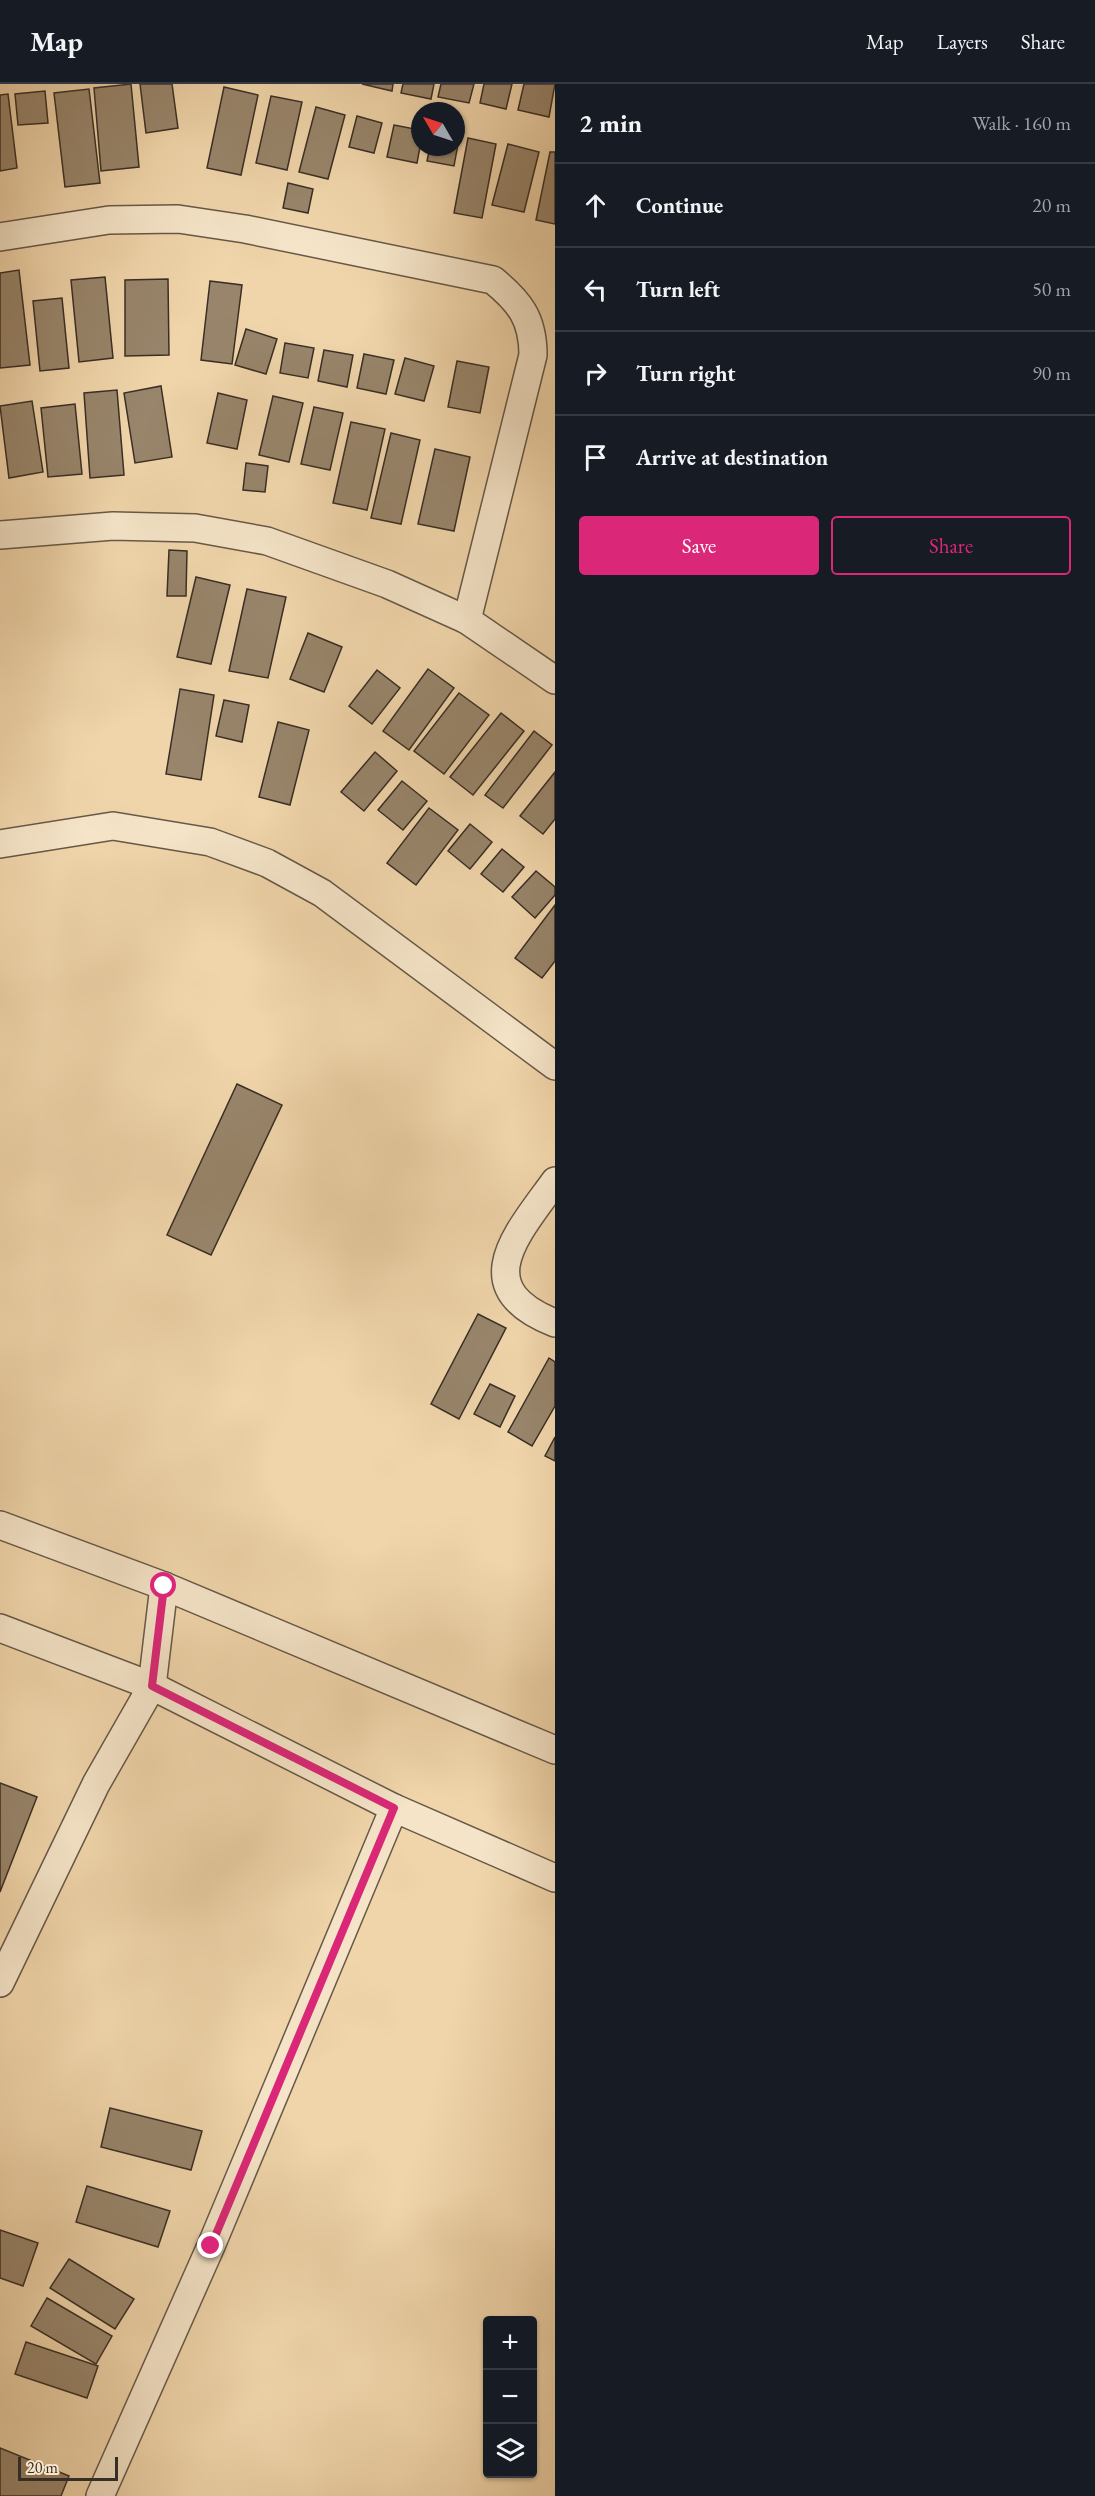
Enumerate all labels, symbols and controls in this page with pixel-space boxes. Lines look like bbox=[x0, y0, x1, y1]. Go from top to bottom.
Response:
text: Map bbox=[30, 23, 83, 59]
text: Map bbox=[866, 28, 904, 55]
text: Layers bbox=[937, 28, 988, 55]
text: Share bbox=[1021, 28, 1065, 55]
north arrow bbox=[411, 102, 465, 156]
text: 2 min bbox=[579, 106, 642, 140]
text: Walk · 160 m bbox=[972, 110, 1071, 136]
icon: ahead bbox=[579, 189, 612, 222]
text: Continue bbox=[636, 191, 723, 220]
text: 20 m bbox=[1032, 192, 1071, 218]
icon: left bbox=[579, 273, 612, 306]
text: Turn left bbox=[636, 275, 720, 304]
text: 50 m bbox=[1032, 276, 1071, 302]
icon: right bbox=[579, 357, 612, 390]
text: Turn right bbox=[636, 359, 735, 388]
text: 90 m bbox=[1032, 360, 1071, 386]
icon: arrive bbox=[579, 441, 612, 474]
text: Arrive at destination bbox=[636, 443, 828, 472]
button: Save bbox=[579, 516, 819, 575]
button: Share bbox=[831, 516, 1071, 575]
route start bbox=[150, 1572, 176, 1598]
route end bbox=[197, 2232, 223, 2258]
map controls bbox=[483, 2316, 537, 2478]
button: + bbox=[483, 2316, 537, 2370]
button: − bbox=[483, 2370, 537, 2424]
button: layers bbox=[483, 2424, 537, 2478]
scale bar bbox=[18, 2454, 118, 2482]
text: 20 m bbox=[27, 2457, 58, 2478]

